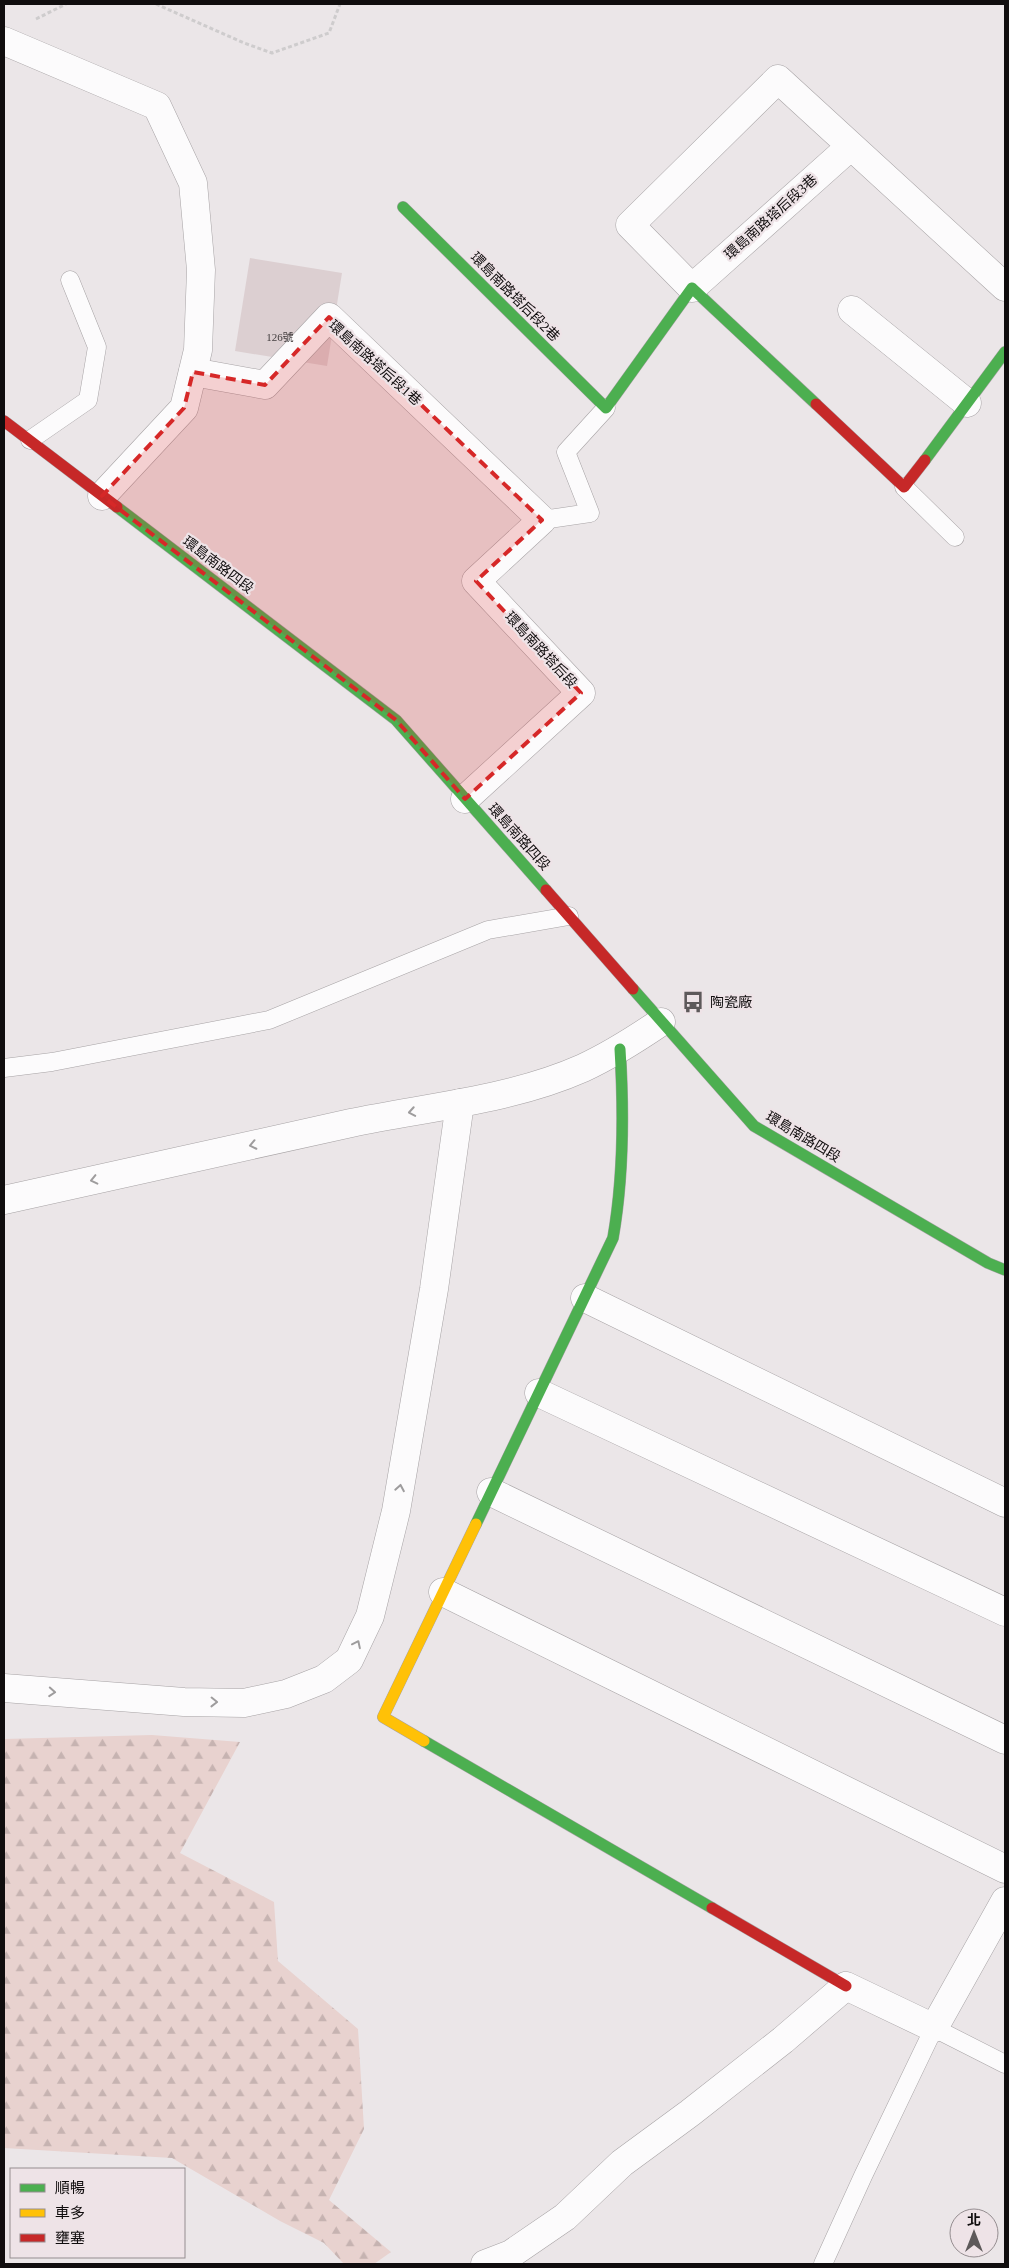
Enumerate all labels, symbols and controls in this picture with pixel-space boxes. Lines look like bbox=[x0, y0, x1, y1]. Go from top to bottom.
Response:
street label: 環島南路塔后段3巷 bbox=[722, 172, 820, 262]
street label: 環島南路塔后段2巷 bbox=[468, 250, 562, 344]
street label: 環島南路塔后段1巷 bbox=[326, 318, 424, 408]
house number: 126號 bbox=[266, 331, 294, 343]
street label: 環島南路四段 bbox=[180, 534, 256, 596]
street label: 環島南路塔后段 bbox=[502, 609, 580, 691]
street label: 環島南路四段 bbox=[485, 801, 553, 873]
bus stop icon: 陶瓷廠 bbox=[680, 989, 706, 1015]
place label: 陶瓷廠 bbox=[710, 994, 752, 1010]
one-way arrow bbox=[407, 1107, 416, 1117]
street label: 環島南路四段 bbox=[763, 1109, 843, 1165]
one-way arrow bbox=[248, 1139, 257, 1150]
one-way arrow bbox=[89, 1174, 98, 1185]
one-way arrow bbox=[394, 1484, 404, 1493]
one-way arrow bbox=[351, 1640, 361, 1649]
one-way arrow bbox=[49, 1686, 57, 1697]
one-way arrow bbox=[211, 1697, 219, 1707]
legend bbox=[10, 2168, 185, 2258]
text: 順暢 bbox=[55, 2180, 85, 2196]
text: 車多 bbox=[55, 2205, 85, 2221]
north arrow bbox=[949, 2208, 999, 2258]
text: 北 bbox=[967, 2213, 981, 2228]
text: 壅塞 bbox=[55, 2230, 85, 2246]

